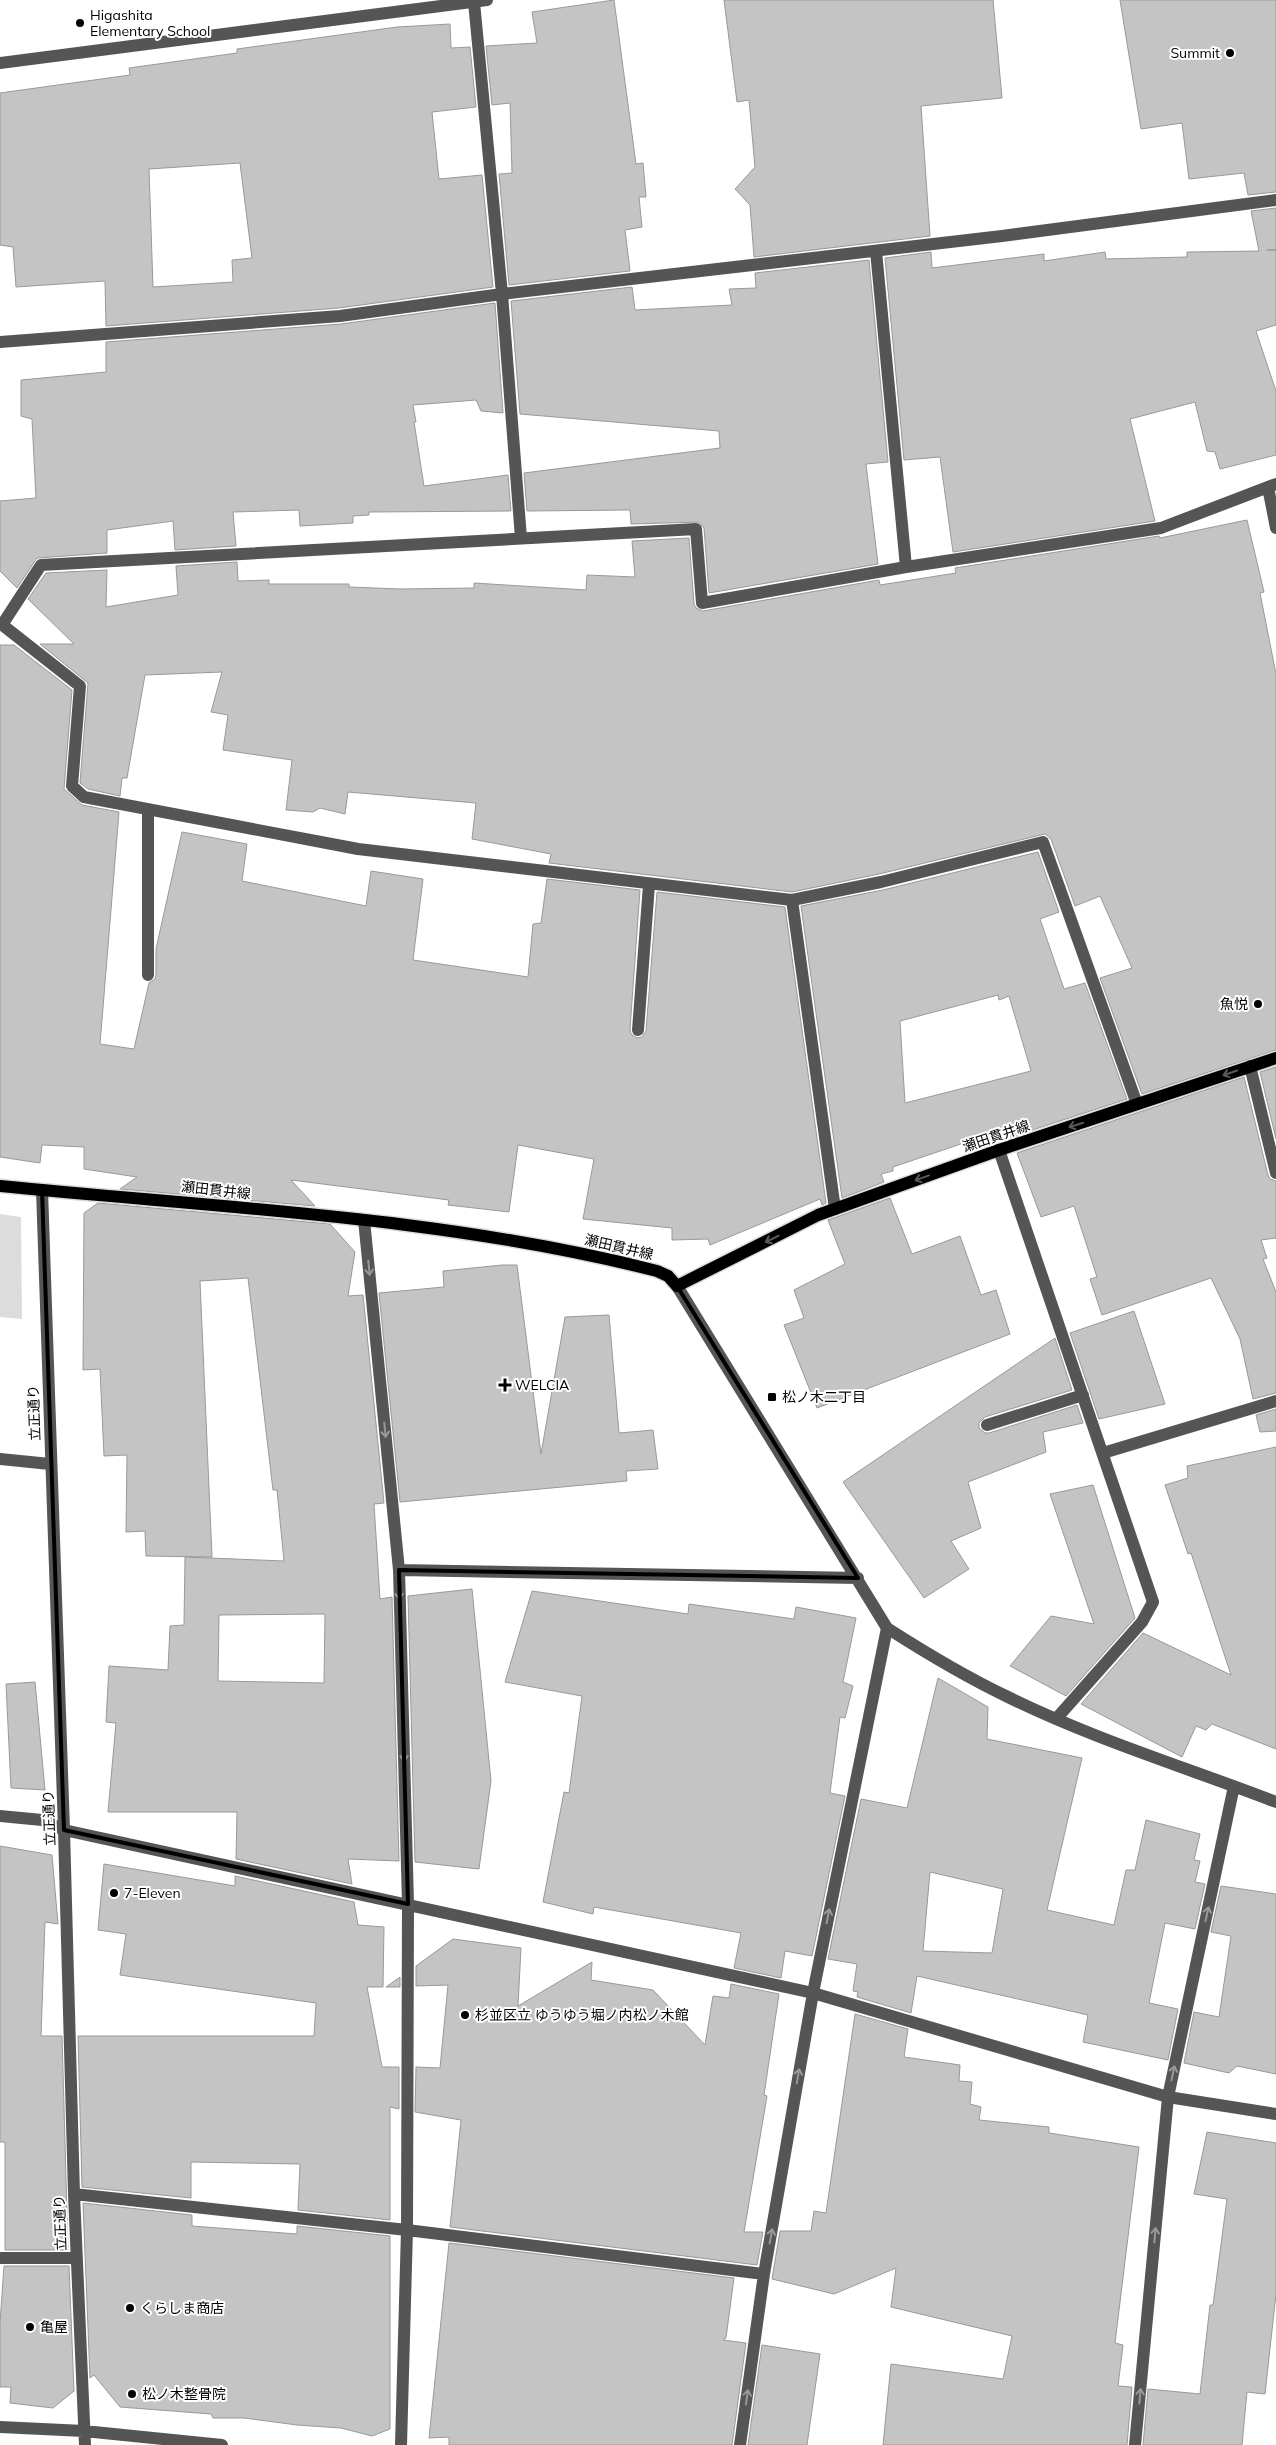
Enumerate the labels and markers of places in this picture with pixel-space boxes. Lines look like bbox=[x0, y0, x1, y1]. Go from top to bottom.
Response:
place label: Higashita Elementary School bbox=[90, 6, 210, 40]
marker: Higashita Elementary School bbox=[74, 17, 86, 29]
place label: Summit bbox=[1170, 44, 1220, 62]
marker: Summit bbox=[1224, 47, 1236, 59]
place label: 魚悦 bbox=[1220, 995, 1248, 1013]
marker: 魚悦 bbox=[1252, 998, 1264, 1010]
place label: WELCIA bbox=[515, 1376, 570, 1394]
marker: WELCIA bbox=[499, 1379, 511, 1391]
place label: 松ノ木二丁目 bbox=[782, 1388, 866, 1406]
marker: 松ノ木二丁目 bbox=[766, 1391, 778, 1403]
place label: 7-Eleven bbox=[124, 1884, 181, 1902]
marker: 7-Eleven bbox=[108, 1887, 120, 1899]
place label: 杉並区立 ゆうゆう堀ノ内松ノ木館 bbox=[475, 2006, 689, 2024]
marker: 杉並区立 ゆうゆう堀ノ内松ノ木館 bbox=[459, 2009, 471, 2021]
place label: くらしま商店 bbox=[140, 2299, 224, 2317]
marker: くらしま商店 bbox=[124, 2302, 136, 2314]
place label: 亀屋 bbox=[40, 2318, 68, 2336]
marker: 亀屋 bbox=[24, 2321, 36, 2333]
place label: 松ノ木整骨院 bbox=[142, 2385, 226, 2403]
marker: 松ノ木整骨院 bbox=[126, 2388, 138, 2400]

